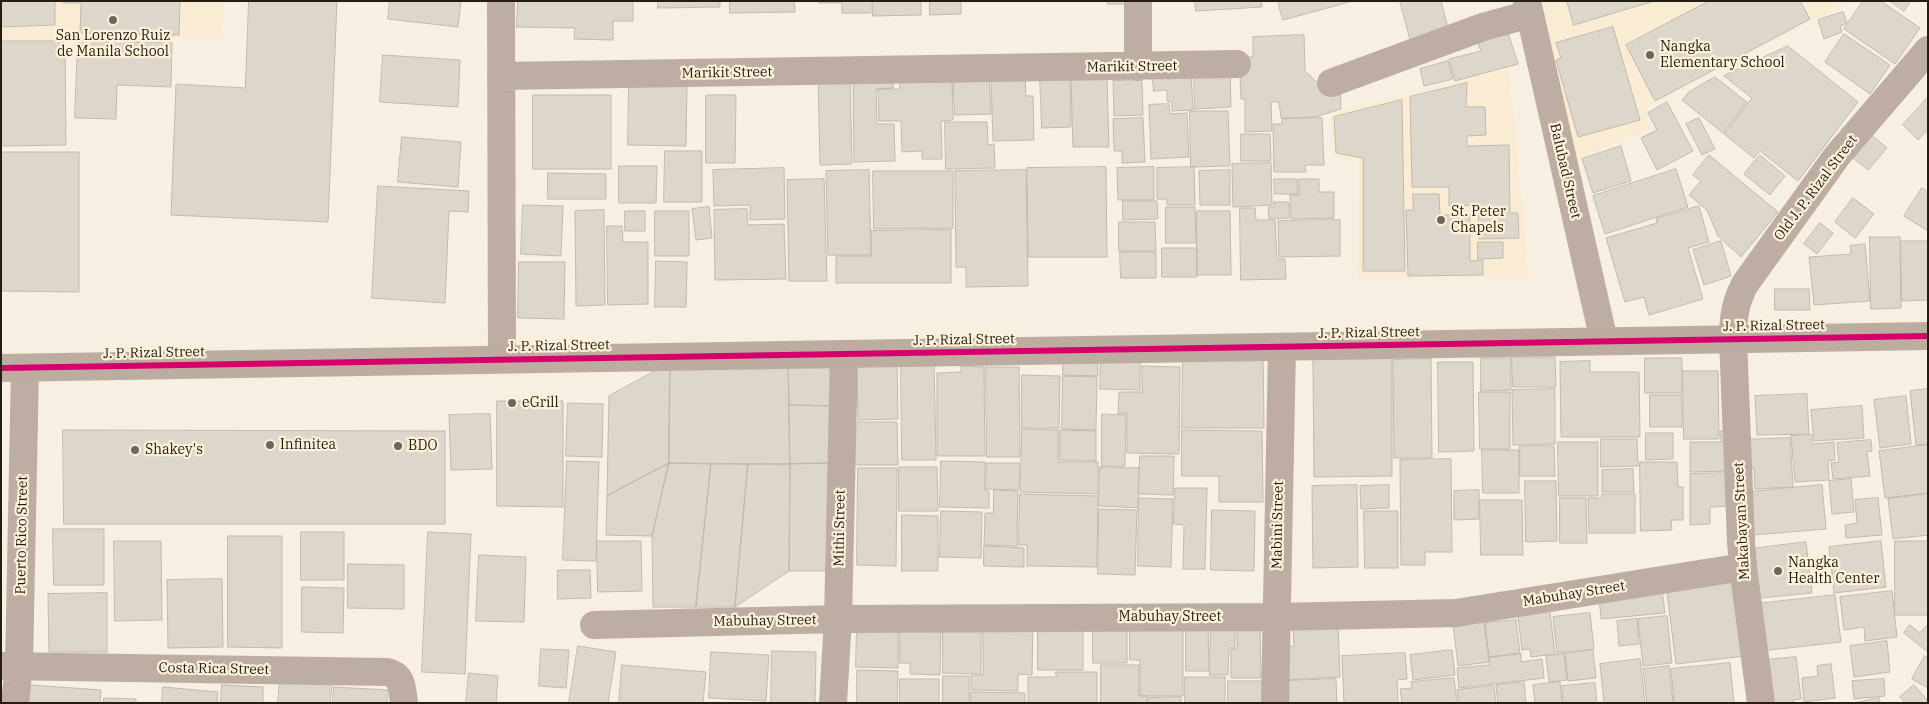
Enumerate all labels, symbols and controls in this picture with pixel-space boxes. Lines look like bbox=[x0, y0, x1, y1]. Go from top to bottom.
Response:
marker: San Lorenzo Ruiz de Manila School bbox=[107, 14, 119, 26]
place label: San Lorenzo Ruiz de Manila School bbox=[56, 28, 170, 60]
place label: Nangka Elementary School bbox=[1660, 39, 1785, 72]
marker: Nangka Elementary School bbox=[1644, 49, 1656, 61]
street label: Marikit Street bbox=[1087, 58, 1177, 76]
street label: Marikit Street bbox=[682, 64, 772, 82]
street label: Balubad Street bbox=[1546, 122, 1584, 220]
street label: Old J. P. Rizal Street bbox=[1771, 132, 1861, 244]
place label: St. Peter Chapels bbox=[1451, 204, 1506, 236]
marker: St. Peter Chapels bbox=[1435, 214, 1447, 226]
street label: J. P. Rizal Street bbox=[1723, 317, 1825, 335]
street label: J. P. Rizal Street bbox=[1318, 324, 1420, 342]
street label: J. P. Rizal Street bbox=[913, 331, 1015, 349]
street label: J. P. Rizal Street bbox=[508, 337, 610, 355]
street label: J. P. Rizal Street bbox=[103, 344, 205, 362]
place label: eGrill bbox=[522, 395, 559, 411]
marker: eGrill bbox=[506, 397, 518, 409]
place label: Infinitea bbox=[280, 437, 336, 453]
place label: BDO bbox=[408, 438, 437, 454]
marker: Infinitea bbox=[264, 439, 276, 451]
marker: BDO bbox=[392, 440, 404, 452]
place label: Shakey's bbox=[145, 442, 203, 458]
marker: Shakey's bbox=[129, 444, 141, 456]
street label: Makabayan Street bbox=[1731, 462, 1753, 580]
street label: Puerto Rico Street bbox=[13, 476, 31, 594]
street label: Mabini Street bbox=[1269, 481, 1287, 569]
street label: Mithi Street bbox=[831, 489, 849, 567]
place label: Nangka Health Center bbox=[1788, 555, 1879, 588]
marker: Nangka Health Center bbox=[1772, 565, 1784, 577]
street label: Mabuhay Street bbox=[1522, 578, 1626, 610]
street label: Mabuhay Street bbox=[1118, 609, 1222, 625]
street label: Mabuhay Street bbox=[713, 612, 817, 630]
street label: Costa Rica Street bbox=[159, 660, 269, 678]

